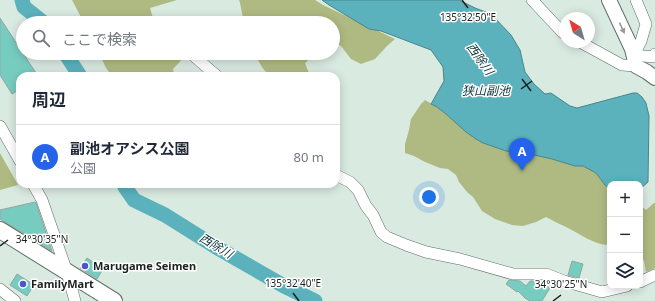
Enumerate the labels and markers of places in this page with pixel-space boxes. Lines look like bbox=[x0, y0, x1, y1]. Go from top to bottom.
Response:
pin: A bbox=[509, 138, 535, 171]
place label: Marugame Seimen bbox=[93, 258, 196, 273]
marker: Marugame Seimen bbox=[80, 261, 90, 271]
place label: FamilyMart bbox=[31, 276, 94, 291]
marker: FamilyMart bbox=[18, 279, 28, 289]

